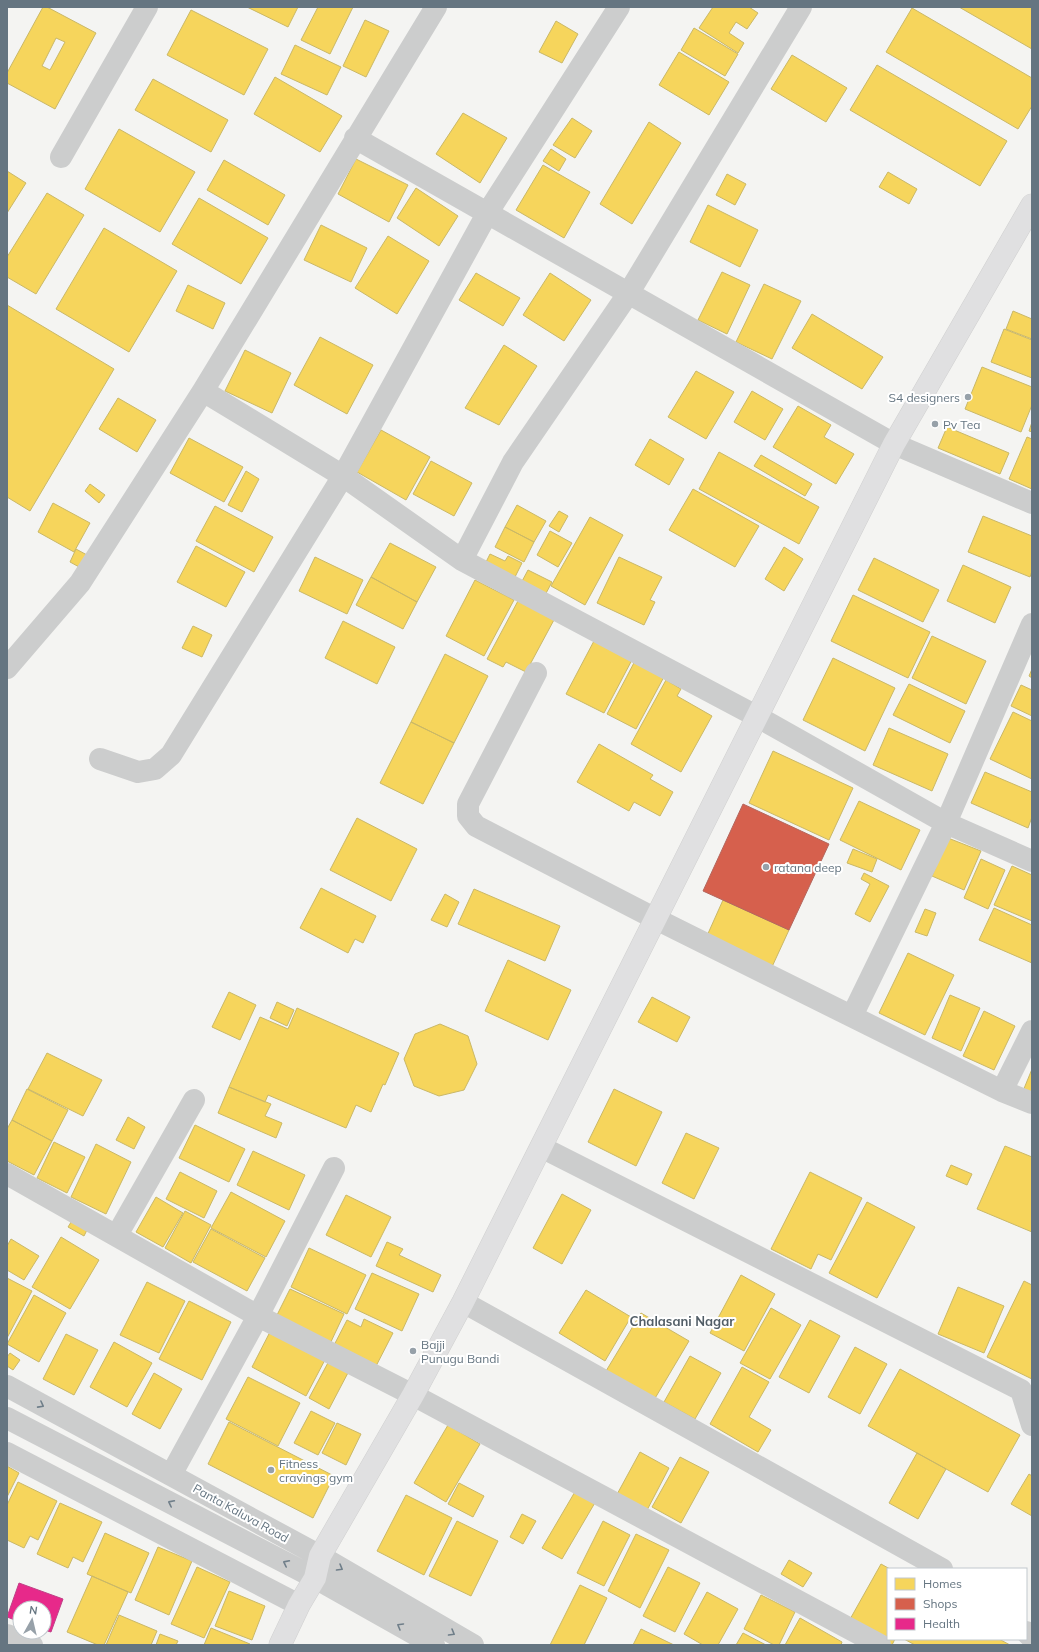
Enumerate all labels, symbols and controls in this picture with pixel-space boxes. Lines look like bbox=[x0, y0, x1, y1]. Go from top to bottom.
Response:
place label: S4 designers bbox=[889, 390, 960, 405]
marker: S4 designers bbox=[963, 392, 973, 402]
place label: Pv Tea bbox=[943, 417, 980, 432]
marker: Pv Tea bbox=[930, 419, 940, 429]
place label: ratana deep bbox=[774, 860, 842, 875]
marker: ratana deep bbox=[761, 862, 771, 872]
district label: Chalasani Nagar bbox=[630, 1313, 735, 1329]
place label: Bajji Punugu Bandi bbox=[421, 1337, 499, 1366]
marker: Bajji Punugu Bandi bbox=[408, 1346, 418, 1356]
one-way arrow bbox=[37, 1400, 45, 1408]
place label: Fitness cravings gym bbox=[279, 1456, 353, 1485]
marker: Fitness cravings gym bbox=[266, 1465, 276, 1475]
street label: Panta Kaluva Road bbox=[191, 1481, 291, 1545]
one-way arrow bbox=[167, 1500, 175, 1508]
one-way arrow bbox=[283, 1560, 290, 1568]
one-way arrow bbox=[336, 1563, 343, 1570]
legend bbox=[887, 1568, 1027, 1640]
text: Homes bbox=[923, 1576, 962, 1591]
text: Shops bbox=[923, 1596, 958, 1611]
north arrow bbox=[12, 1600, 52, 1640]
text: N bbox=[28, 1603, 38, 1618]
text: Health bbox=[923, 1616, 960, 1631]
one-way arrow bbox=[397, 1623, 404, 1630]
one-way arrow bbox=[448, 1629, 455, 1636]

